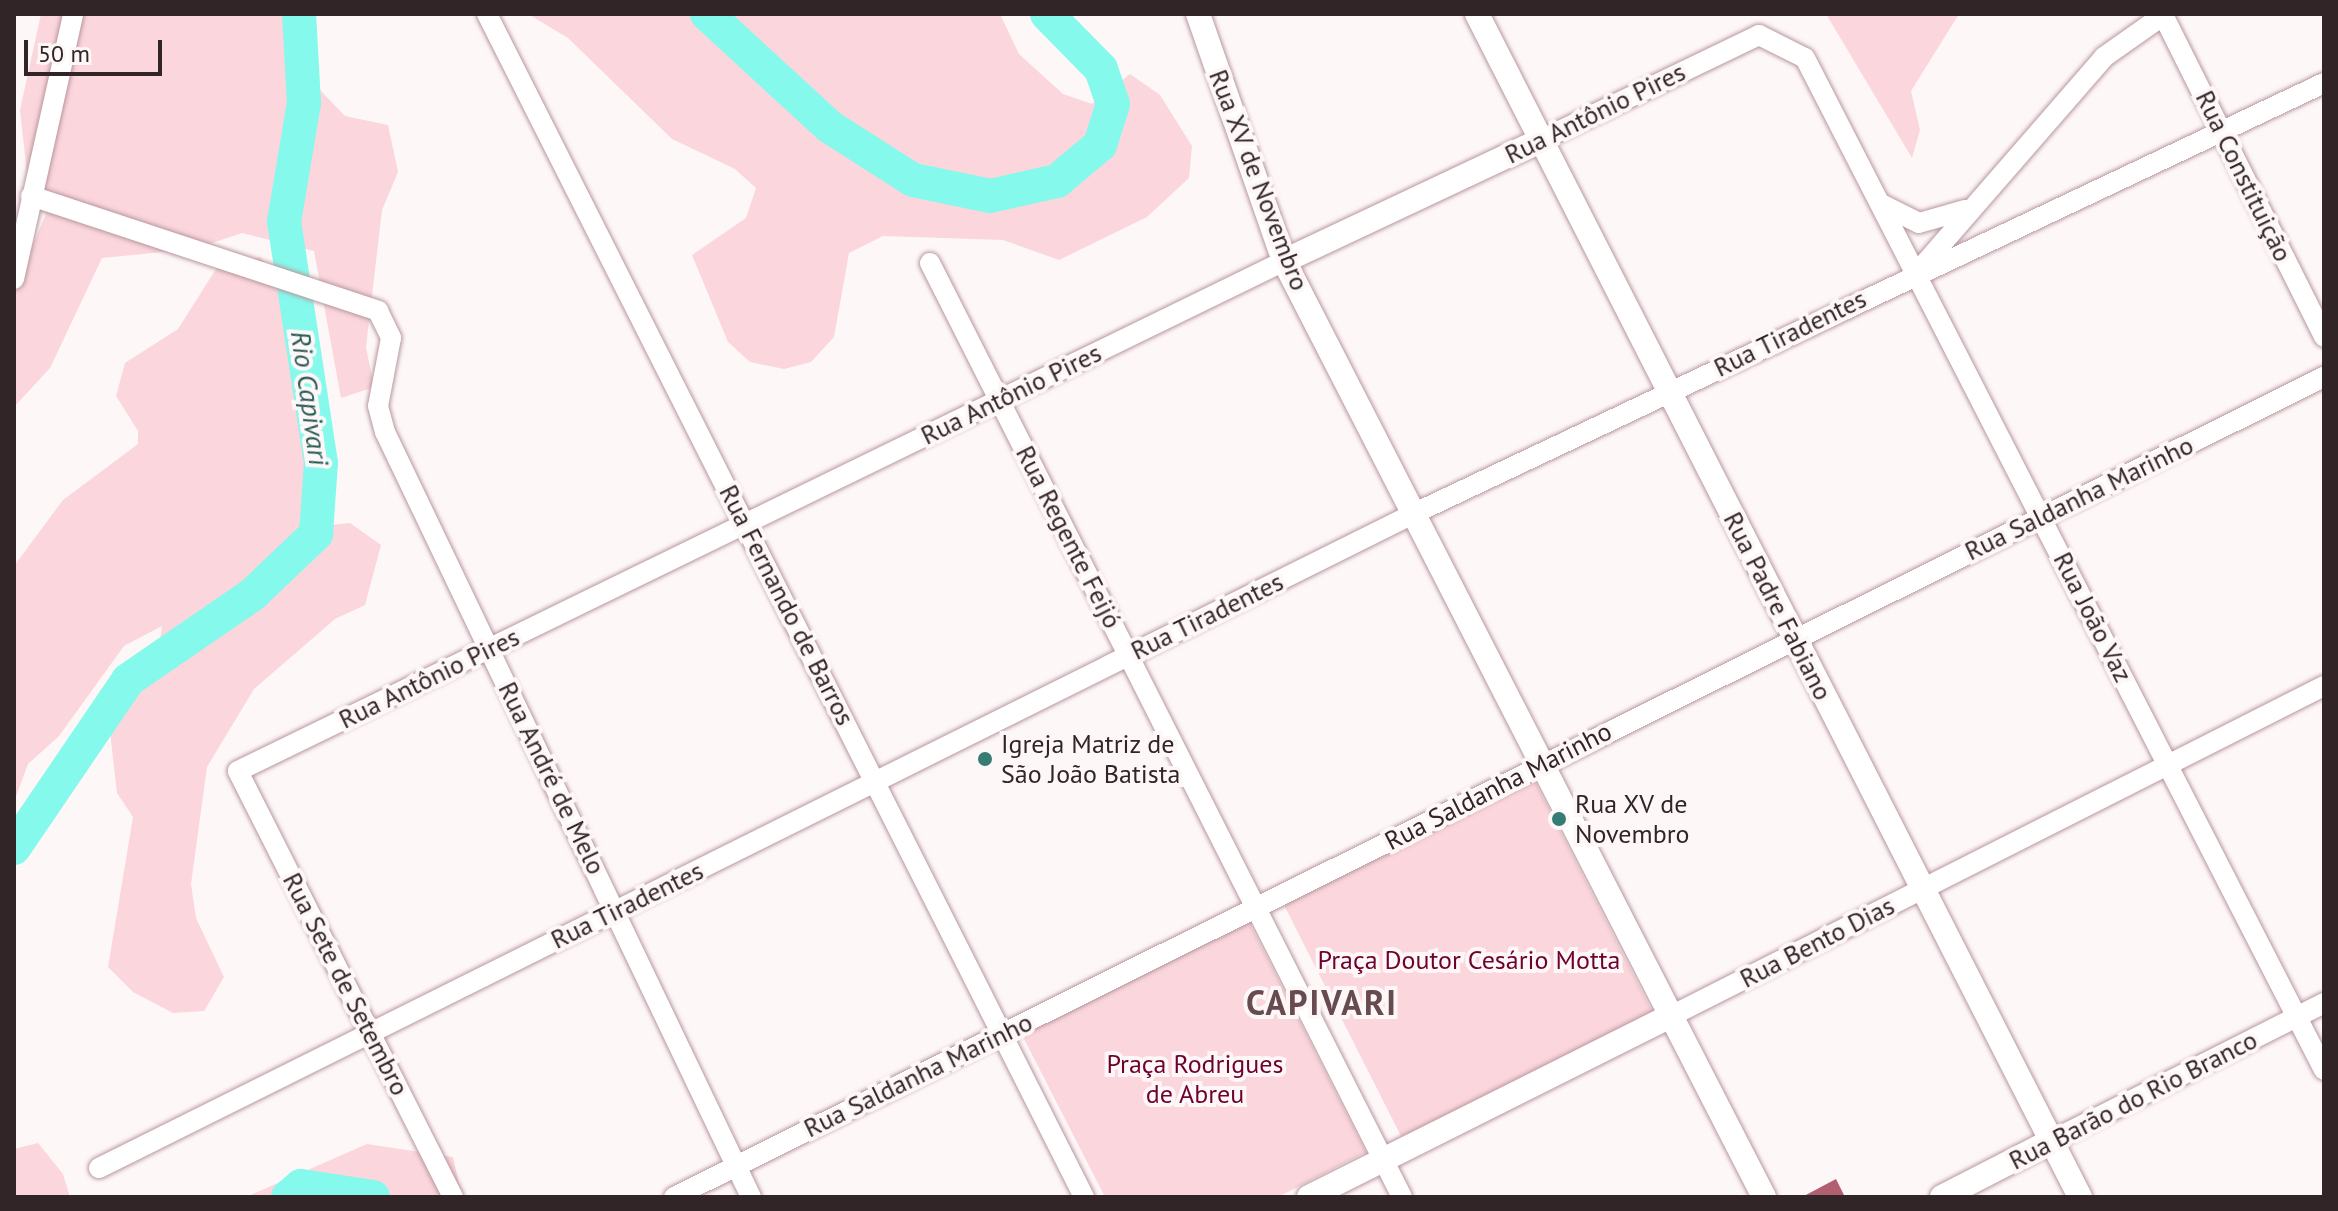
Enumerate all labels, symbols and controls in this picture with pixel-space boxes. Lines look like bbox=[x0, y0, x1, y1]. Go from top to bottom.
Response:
scale bar bbox=[28, 24, 166, 74]
text: 50 m bbox=[38, 38, 90, 69]
street label: Rua Antônio Pires bbox=[1499, 56, 1691, 170]
street label: Rua XV de Novembro bbox=[1202, 64, 1316, 296]
street label: Rua Constituição bbox=[2189, 85, 2299, 267]
street label: Rua Tiradentes bbox=[1708, 283, 1872, 383]
water label: Rio Capivari bbox=[284, 329, 336, 467]
street label: Rua Antônio Pires bbox=[915, 337, 1107, 451]
street label: Rua Saldanha Marinho bbox=[1960, 429, 2198, 567]
street label: Rua Regente Feijó bbox=[1010, 440, 1128, 634]
street label: Rua Fernando de Barros bbox=[713, 480, 861, 730]
street label: Rua Padre Fabiano bbox=[1717, 507, 1839, 705]
street label: Rua João Vaz bbox=[2047, 547, 2139, 687]
street label: Rua Tiradentes bbox=[1125, 566, 1289, 666]
street label: Rua Antônio Pires bbox=[333, 621, 525, 735]
street label: Rua André de Melo bbox=[492, 676, 612, 880]
street label: Rua Saldanha Marinho bbox=[1379, 715, 1617, 857]
place label: Igreja Matriz de São João Batista bbox=[1001, 728, 1180, 790]
marker: Igreja Matriz de São João Batista bbox=[976, 750, 994, 768]
place label: Rua XV de Novembro bbox=[1575, 788, 1690, 850]
marker: Rua XV de Novembro bbox=[1550, 810, 1568, 828]
street label: Rua Tiradentes bbox=[545, 855, 709, 955]
street label: Rua Sete de Setembro bbox=[276, 868, 416, 1100]
street label: Rua Bento Dias bbox=[1735, 890, 1899, 994]
park label: Praça Doutor Cesário Motta bbox=[1318, 944, 1620, 976]
district label: CAPIVARI bbox=[1246, 983, 1398, 1023]
street label: Rua Saldanha Marinho bbox=[799, 1006, 1037, 1144]
street label: Rua Barão do Rio Branco bbox=[2004, 1024, 2262, 1176]
park label: Praça Rodrigues de Abreu bbox=[1106, 1048, 1284, 1110]

